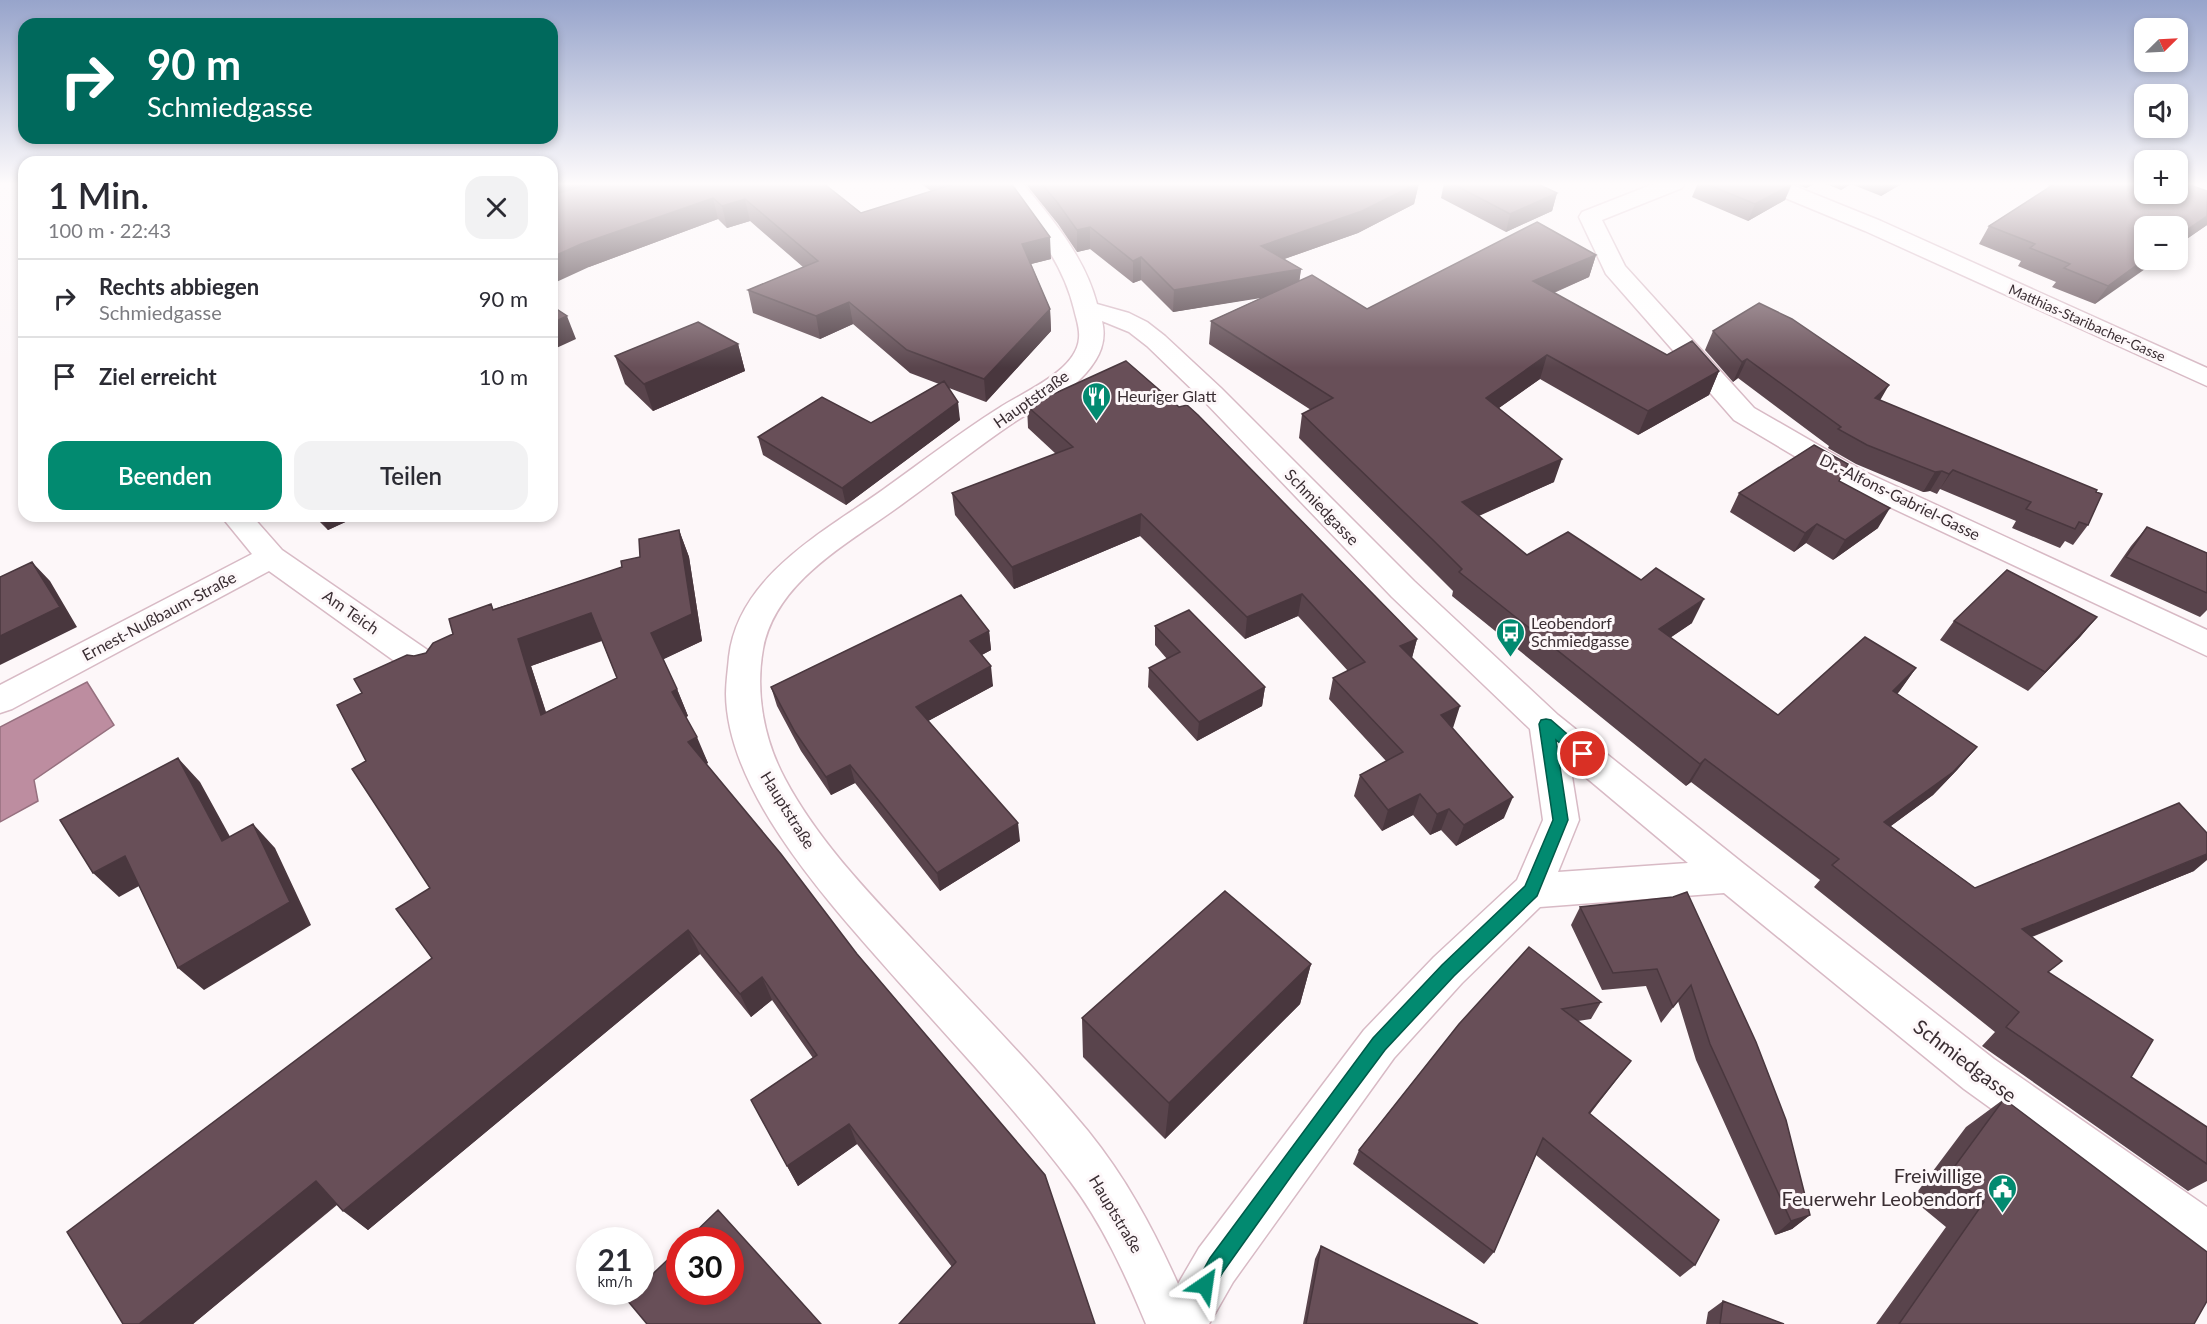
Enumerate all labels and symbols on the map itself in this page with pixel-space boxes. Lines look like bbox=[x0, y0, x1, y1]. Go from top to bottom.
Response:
north arrow bbox=[2134, 18, 2188, 72]
street label: Matthias-Staribacher-Gasse bbox=[2006, 280, 2168, 365]
street label: Hauptstraße bbox=[989, 366, 1072, 431]
restaurant icon: Heuriger Glatt bbox=[1080, 380, 1112, 422]
place label: Heuriger Glatt bbox=[1117, 386, 1216, 405]
street label: Dr.-Alfons-Gabriel-Gasse bbox=[1817, 449, 1983, 544]
street label: Schmiedgasse bbox=[1281, 465, 1363, 549]
street label: Ernest-Nußbaum-Straße bbox=[79, 567, 239, 664]
street label: Am Teich bbox=[320, 585, 383, 638]
place label: Leobendorf Schmiedgasse bbox=[1531, 613, 1629, 650]
bus stop icon: Leobendorf Schmiedgasse bbox=[1494, 616, 1526, 658]
pin bbox=[1557, 728, 1608, 779]
street label: Hauptstraße bbox=[757, 768, 820, 852]
street label: Schmiedgasse bbox=[1909, 1014, 2022, 1107]
place label: Freiwillige Feuerwehr Leobendorf bbox=[1782, 1163, 1982, 1210]
street label: Hauptstraße bbox=[1086, 1171, 1147, 1256]
public building icon: Freiwillige Feuerwehr Leobendorf bbox=[1987, 1172, 2019, 1214]
speed limit sign: 30 bbox=[666, 1227, 744, 1305]
position arrow bbox=[1173, 1253, 1237, 1317]

